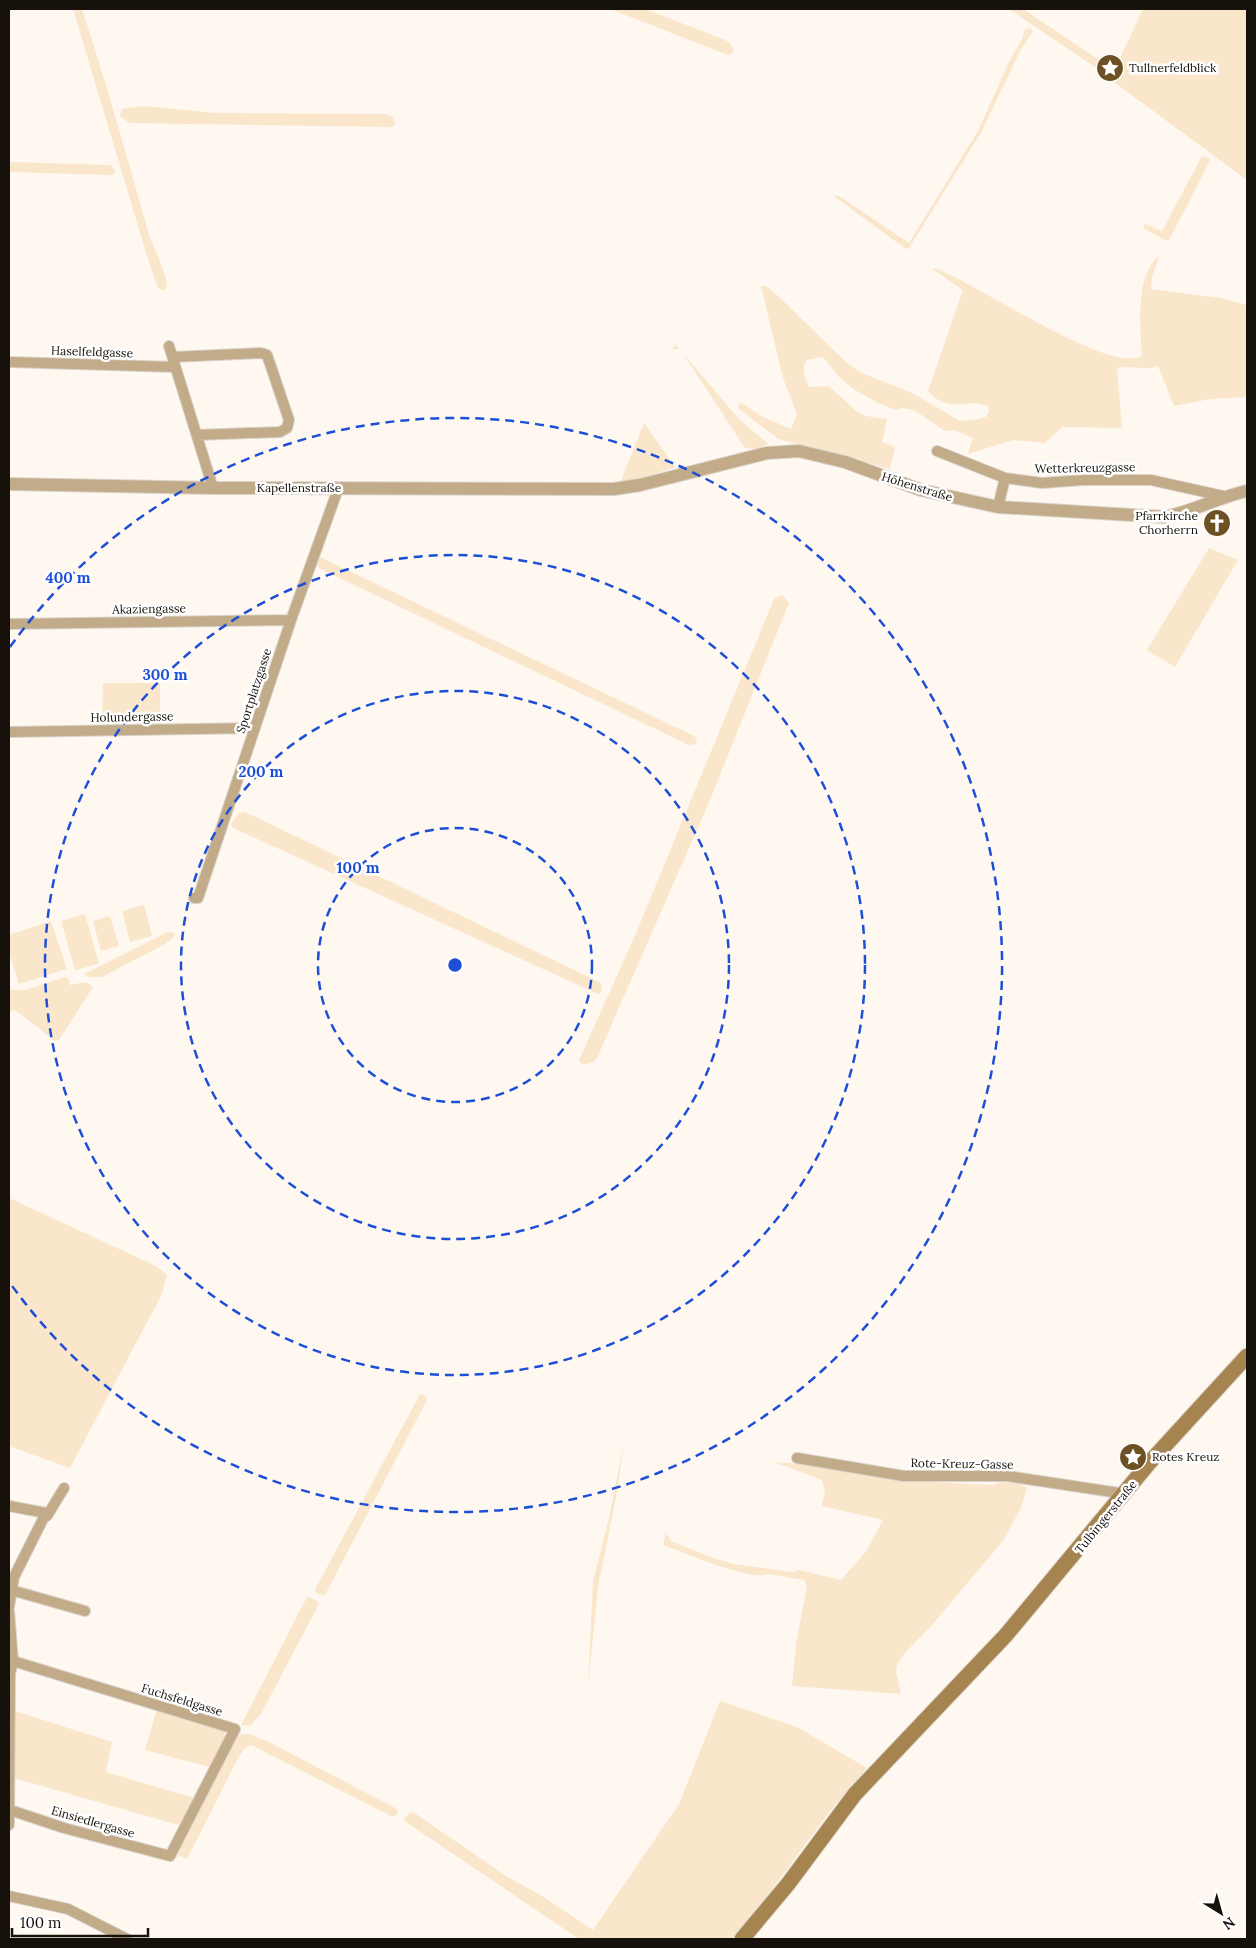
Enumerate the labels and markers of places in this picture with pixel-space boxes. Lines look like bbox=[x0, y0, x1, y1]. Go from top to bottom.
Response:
place icon: Tullnerfeldblick bbox=[1095, 53, 1125, 83]
place label: Tullnerfeldblick bbox=[1129, 60, 1217, 75]
place label: Pfarrkirche Chorherrn bbox=[1135, 508, 1198, 537]
church icon: Pfarrkirche Chorherrn bbox=[1202, 508, 1232, 538]
centre of rings bbox=[446, 956, 464, 974]
place icon: Rotes Kreuz bbox=[1118, 1442, 1148, 1472]
place label: Rotes Kreuz bbox=[1152, 1449, 1219, 1464]

